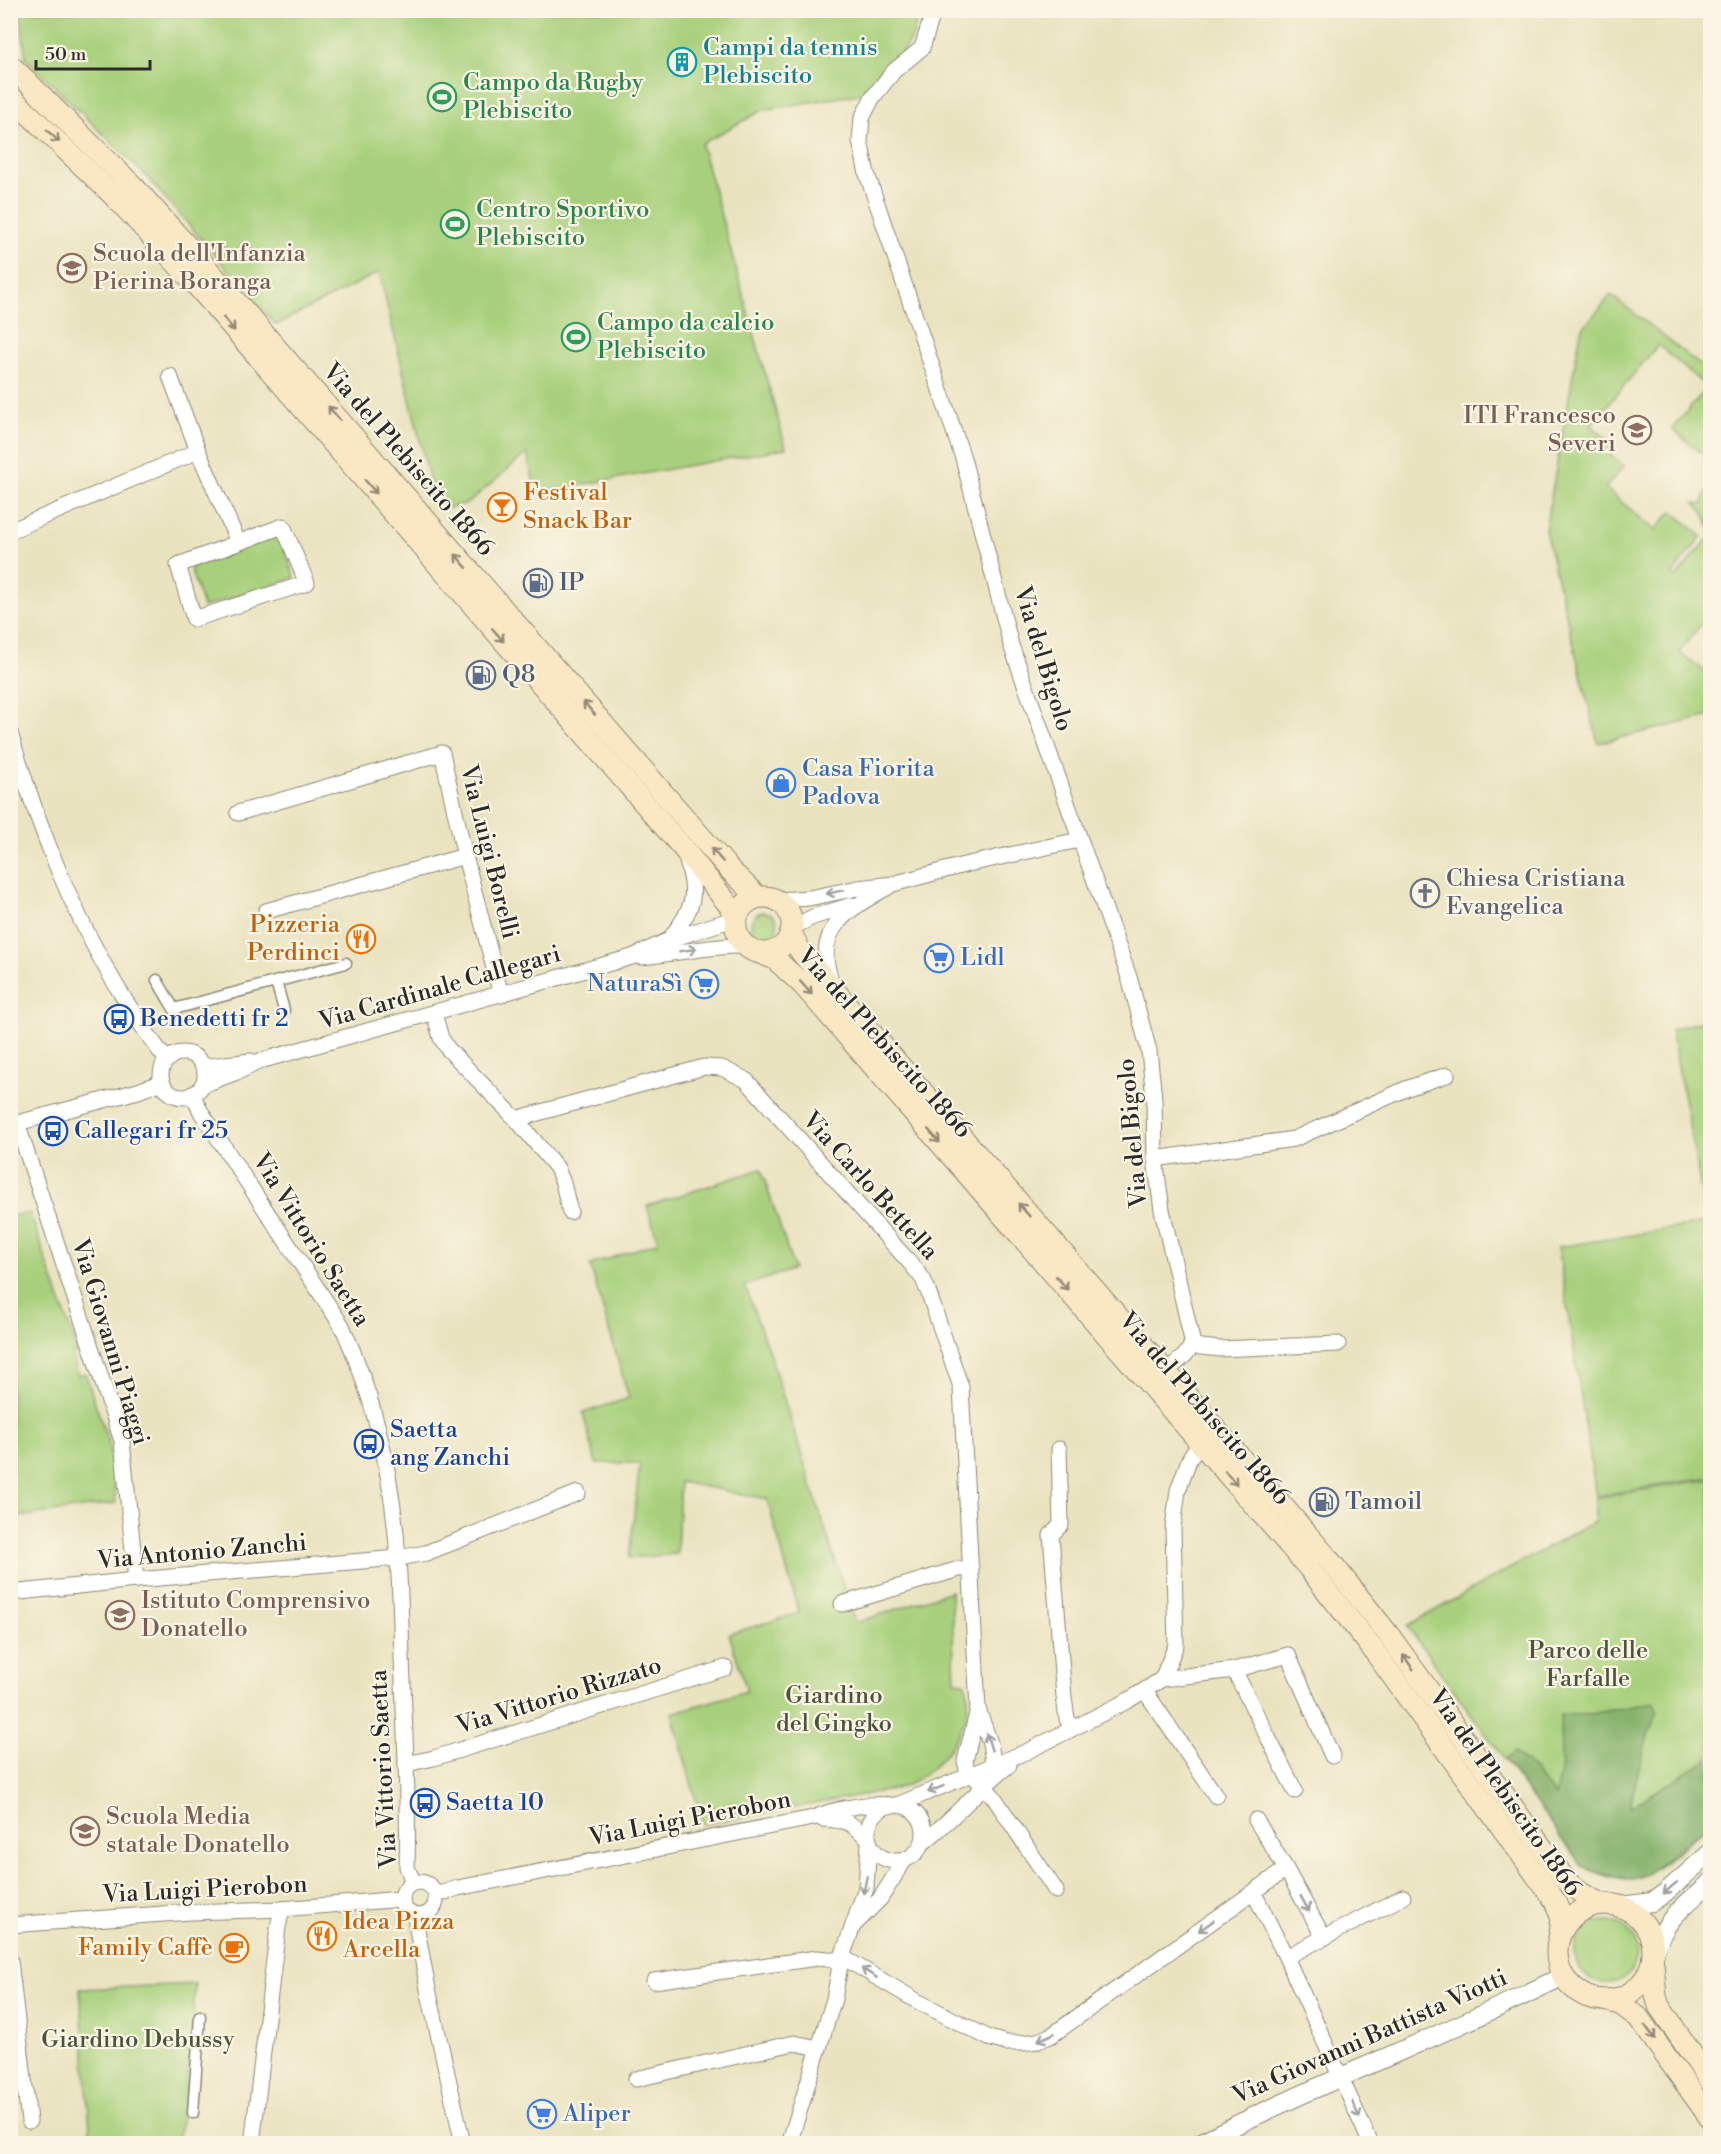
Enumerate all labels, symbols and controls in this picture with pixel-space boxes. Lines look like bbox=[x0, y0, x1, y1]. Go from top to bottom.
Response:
scale bar bbox=[36, 33, 150, 71]
place label: Campi da tennis Plebiscito bbox=[703, 33, 877, 91]
text: 50 m bbox=[45, 43, 87, 66]
building icon: Campi da tennis Plebiscito bbox=[666, 46, 698, 78]
place label: Campo da Rugby Plebiscito bbox=[463, 68, 644, 126]
sports icon: Campo da Rugby Plebiscito bbox=[426, 81, 458, 113]
one-way arrow bbox=[46, 129, 61, 143]
place label: Centro Sportivo Plebiscito bbox=[476, 195, 649, 253]
sports icon: Centro Sportivo Plebiscito bbox=[439, 208, 471, 240]
place label: Scuola dell'Infanzia Pierina Boranga bbox=[93, 239, 307, 297]
school or university icon: Scuola dell'Infanzia Pierina Boranga bbox=[56, 252, 88, 284]
place label: Campo da calcio Plebiscito bbox=[597, 308, 774, 366]
one-way arrow bbox=[223, 316, 236, 332]
sports icon: Campo da calcio Plebiscito bbox=[560, 321, 592, 353]
street label: Via del Plebiscito 1866 bbox=[315, 356, 500, 563]
place label: ITI Francesco Severi bbox=[1463, 401, 1616, 459]
one-way arrow bbox=[327, 406, 341, 421]
school or university icon: ITI Francesco Severi bbox=[1621, 414, 1653, 446]
place label: Festival Snack Bar bbox=[523, 478, 632, 536]
one-way arrow bbox=[364, 479, 378, 494]
bar icon: Festival Snack Bar bbox=[486, 491, 518, 523]
one-way arrow bbox=[454, 554, 468, 569]
fuel station icon: IP bbox=[522, 567, 554, 599]
place label: IP bbox=[559, 568, 585, 598]
street label: Via del Bigolo bbox=[1006, 582, 1079, 735]
one-way arrow bbox=[491, 627, 505, 642]
fuel station icon: Q8 bbox=[465, 659, 497, 691]
place label: Q8 bbox=[502, 660, 535, 690]
one-way arrow bbox=[582, 701, 596, 716]
place label: Casa Fiorita Padova bbox=[802, 754, 936, 812]
street label: Via Luigi Borelli bbox=[453, 761, 525, 942]
shop icon: Casa Fiorita Padova bbox=[765, 767, 797, 799]
one-way arrow bbox=[710, 848, 724, 863]
place label: Chiesa Cristiana Evangelica bbox=[1446, 864, 1626, 922]
church icon: Chiesa Cristiana Evangelica bbox=[1409, 877, 1441, 909]
one-way arrow bbox=[826, 887, 845, 899]
place label: Pizzeria Perdinci bbox=[247, 910, 341, 968]
restaurant icon: Pizzeria Perdinci bbox=[345, 923, 377, 955]
street label: Via Cardinale Callegari bbox=[315, 939, 564, 1037]
street label: Via del Plebiscito 1866 bbox=[790, 941, 978, 1145]
supermarket icon: Lidl bbox=[923, 942, 955, 974]
place label: Lidl bbox=[960, 943, 1005, 973]
one-way arrow bbox=[678, 945, 698, 956]
supermarket icon: NaturaSì bbox=[688, 968, 720, 1000]
place label: NaturaSì bbox=[587, 969, 683, 999]
one-way arrow bbox=[799, 981, 813, 996]
bus stop icon: Benedetti fr 2 bbox=[103, 1003, 135, 1035]
place label: Benedetti fr 2 bbox=[139, 1004, 289, 1034]
street label: Via del Bigolo bbox=[1112, 1057, 1155, 1210]
street label: Via Carlo Bettella bbox=[795, 1105, 945, 1267]
bus stop icon: Callegari fr 25 bbox=[37, 1115, 69, 1147]
place label: Callegari fr 25 bbox=[74, 1116, 228, 1146]
one-way arrow bbox=[927, 1128, 941, 1143]
street label: Via Vittorio Saetta bbox=[245, 1147, 377, 1333]
one-way arrow bbox=[1017, 1203, 1031, 1218]
street label: Via Giovanni Piaggi bbox=[64, 1234, 156, 1449]
one-way arrow bbox=[1055, 1275, 1068, 1291]
street label: Via del Plebiscito 1866 bbox=[1111, 1305, 1296, 1512]
place label: Saetta ang Zanchi bbox=[390, 1415, 510, 1473]
bus stop icon: Saetta ang Zanchi bbox=[353, 1428, 385, 1460]
one-way arrow bbox=[1224, 1470, 1237, 1486]
fuel station icon: Tamoil bbox=[1308, 1486, 1340, 1518]
place label: Tamoil bbox=[1345, 1487, 1422, 1517]
street label: Via Antonio Zanchi bbox=[95, 1528, 308, 1576]
place label: Istituto Comprensivo Donatello bbox=[141, 1586, 370, 1644]
school or university icon: Istituto Comprensivo Donatello bbox=[104, 1599, 136, 1631]
park label: Parco delle Farfalle bbox=[1528, 1636, 1648, 1694]
street label: Via Vittorio Rizzato bbox=[452, 1651, 665, 1742]
one-way arrow bbox=[1402, 1655, 1414, 1671]
street label: Via Vittorio Saetta bbox=[364, 1668, 404, 1870]
park label: Giardino del Gingko bbox=[776, 1681, 892, 1739]
street label: Via del Plebiscito 1866 bbox=[1421, 1683, 1588, 1903]
one-way arrow bbox=[983, 1733, 994, 1752]
street label: Via Luigi Pierobon bbox=[585, 1785, 794, 1853]
one-way arrow bbox=[927, 1785, 945, 1796]
bus stop icon: Saetta 10 bbox=[409, 1787, 441, 1819]
place label: Saetta 10 bbox=[446, 1788, 544, 1818]
place label: Scuola Media statale Donatello bbox=[106, 1802, 290, 1860]
school or university icon: Scuola Media statale Donatello bbox=[69, 1815, 101, 1847]
street label: Via Luigi Pierobon bbox=[101, 1870, 308, 1910]
one-way arrow bbox=[859, 1875, 870, 1894]
one-way arrow bbox=[1663, 1881, 1678, 1895]
one-way arrow bbox=[1300, 1895, 1312, 1912]
place label: Idea Pizza Arcella bbox=[342, 1907, 455, 1965]
restaurant icon: Idea Pizza Arcella bbox=[306, 1920, 338, 1952]
one-way arrow bbox=[1198, 1920, 1214, 1932]
cafe icon: Family Caffè bbox=[218, 1932, 250, 1964]
place label: Family Caffè bbox=[78, 1933, 213, 1963]
street label: Via Giovanni Battista Viotti bbox=[1227, 1963, 1512, 2112]
one-way arrow bbox=[861, 1966, 878, 1978]
one-way arrow bbox=[1644, 2024, 1656, 2040]
park label: Giardino Debussy bbox=[41, 2025, 235, 2055]
one-way arrow bbox=[1037, 2032, 1055, 2043]
supermarket icon: Aliper bbox=[526, 2098, 558, 2130]
place label: Aliper bbox=[562, 2099, 631, 2129]
one-way arrow bbox=[1351, 2101, 1362, 2119]

